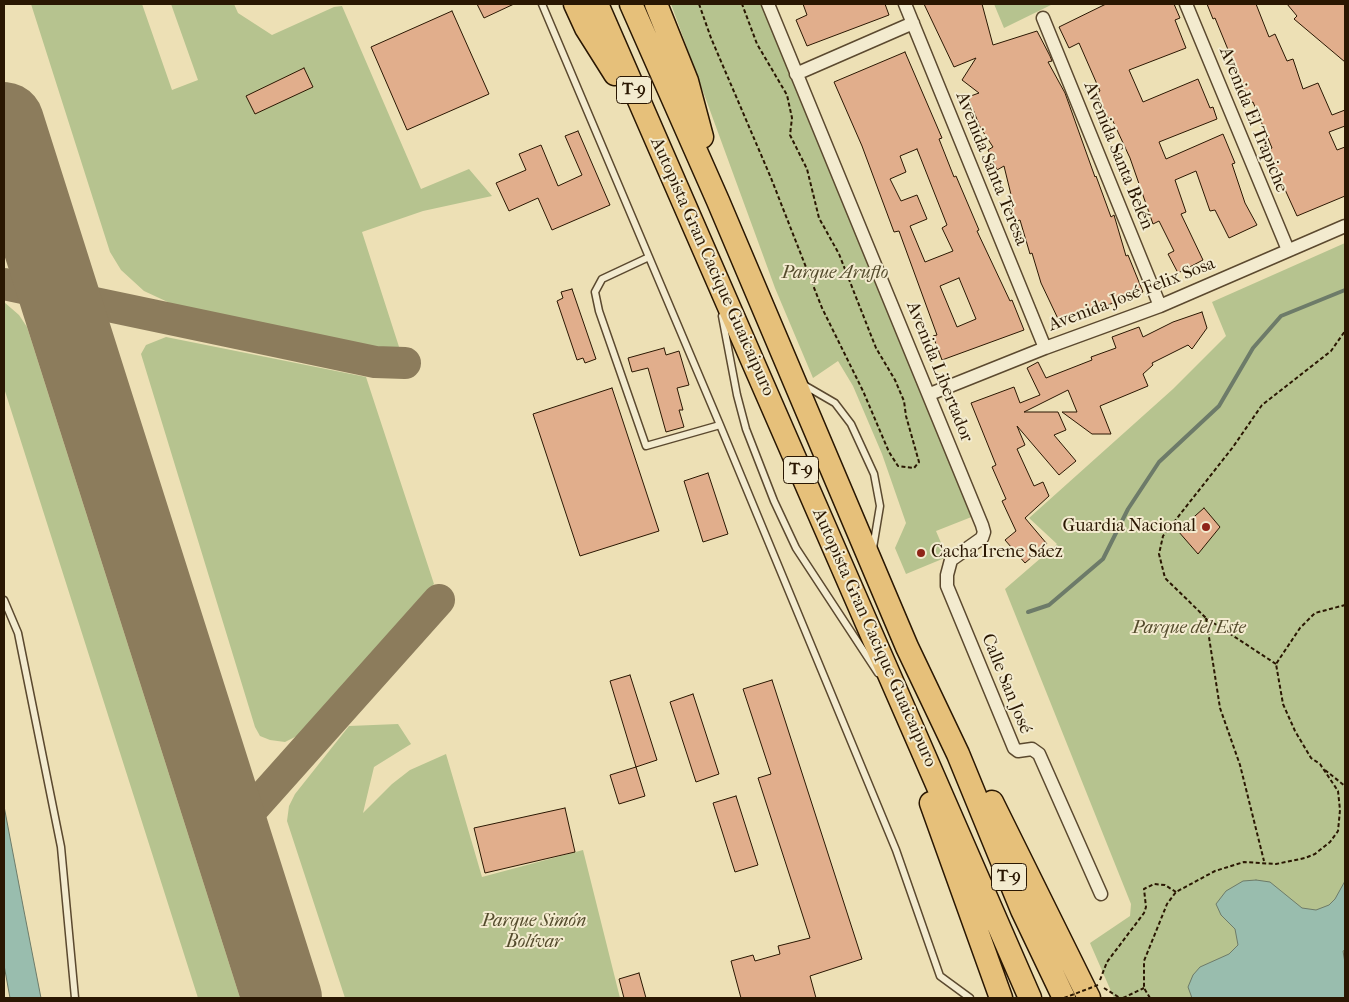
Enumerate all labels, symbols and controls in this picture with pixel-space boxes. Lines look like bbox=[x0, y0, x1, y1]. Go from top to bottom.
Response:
street label: Avenida El Trapiche bbox=[1214, 44, 1292, 196]
road number: T-9 bbox=[616, 76, 652, 104]
street label: Avenida Santa Belén bbox=[1078, 79, 1158, 233]
street label: Avenida Santa Teresa bbox=[950, 89, 1032, 249]
street label: Autopista Gran Cacique Guaicaipuro bbox=[645, 134, 779, 400]
street label: Avenida José Felix Sosa bbox=[1046, 253, 1218, 337]
park label: Parque Aruflo bbox=[782, 263, 888, 285]
street label: Avenida Libertador bbox=[901, 299, 977, 445]
road number: T-9 bbox=[784, 456, 818, 484]
street label: Autopista Gran Cacique Guaicaipuro bbox=[807, 505, 941, 771]
place label: Guardia Nacional bbox=[1063, 516, 1196, 538]
marker: Guardia Nacional bbox=[1200, 521, 1212, 533]
place label: Cacha Irene Sáez bbox=[931, 542, 1063, 564]
marker: Cacha Irene Sáez bbox=[915, 547, 927, 559]
park label: Parque del Este bbox=[1132, 618, 1246, 640]
street label: Calle San José bbox=[976, 631, 1036, 737]
road number: T-9 bbox=[992, 864, 1026, 890]
park label: Parque Simón Bolívar bbox=[482, 911, 586, 954]

